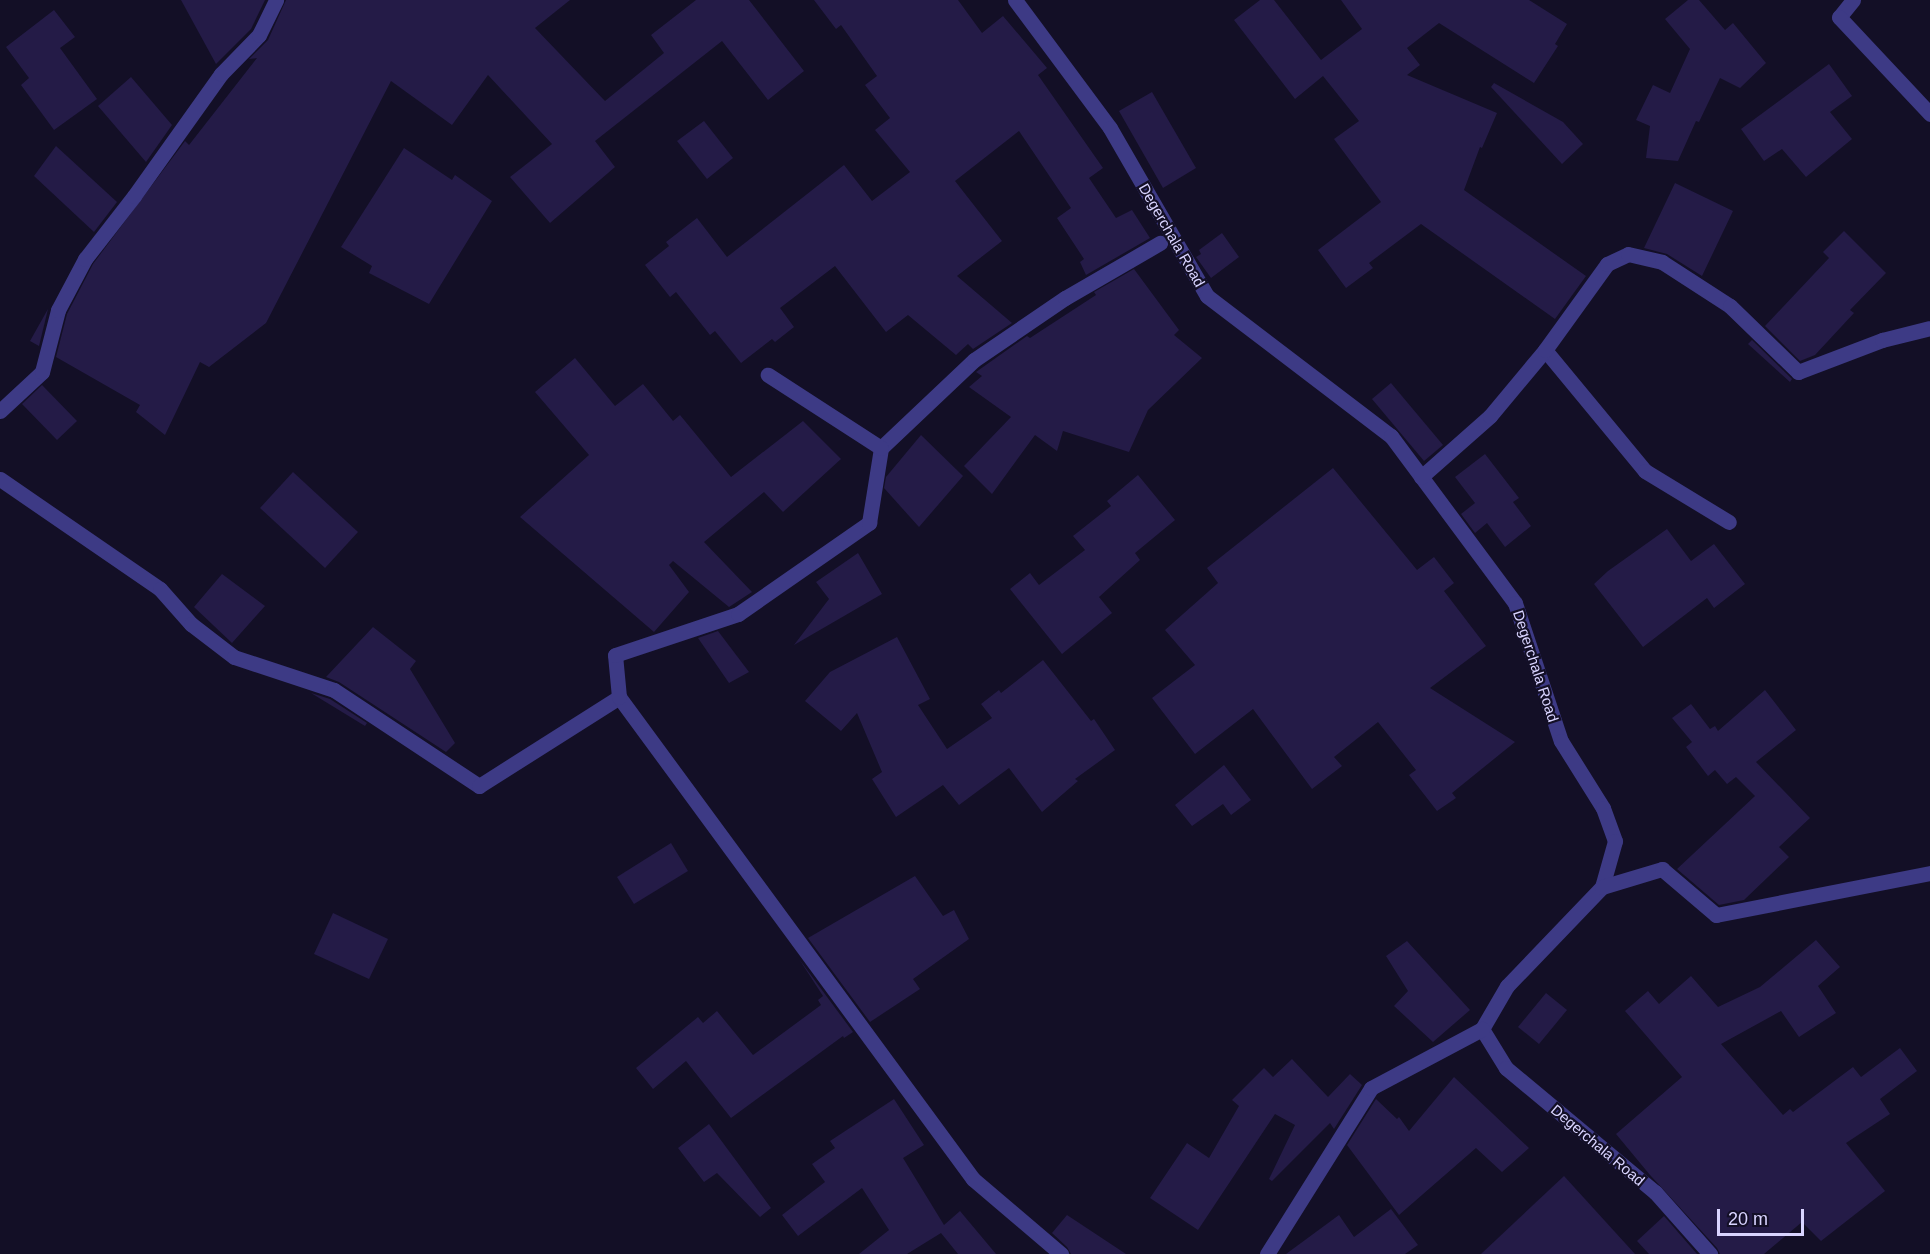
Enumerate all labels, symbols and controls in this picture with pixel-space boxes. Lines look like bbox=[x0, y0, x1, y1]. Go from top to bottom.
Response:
street label: Degerchala Road bbox=[1135, 180, 1209, 290]
street label: Degerchala Road bbox=[1509, 608, 1563, 724]
street label: Degerchala Road bbox=[1548, 1101, 1648, 1189]
scale bar bbox=[1720, 1197, 1807, 1235]
text: 20 m bbox=[1728, 1209, 1768, 1229]

